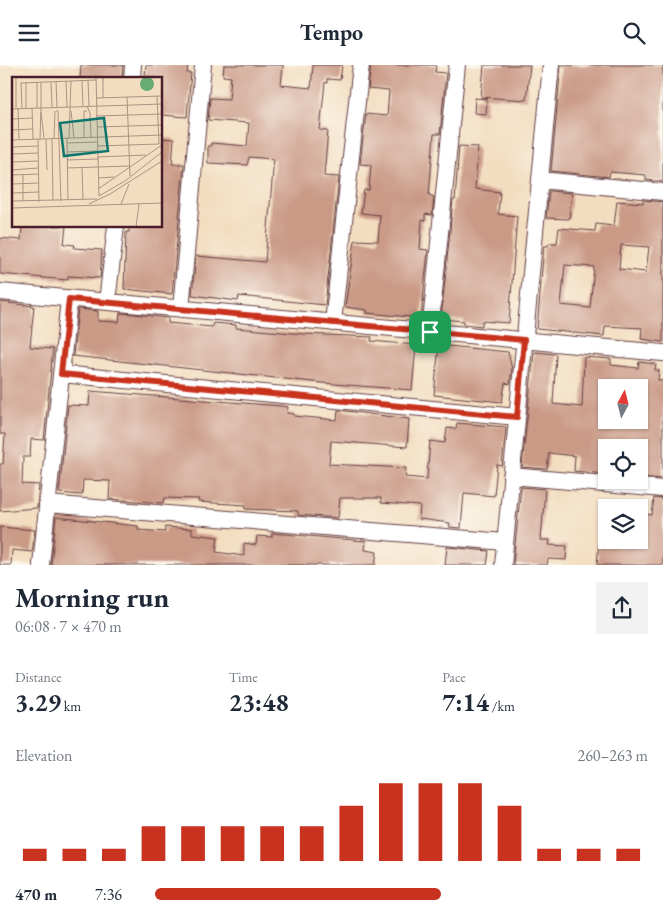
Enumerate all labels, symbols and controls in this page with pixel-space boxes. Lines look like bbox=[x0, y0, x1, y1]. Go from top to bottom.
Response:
text: Tempo bbox=[300, 18, 363, 47]
icon: menu bbox=[15, 19, 43, 47]
icon: search bbox=[620, 19, 648, 47]
inset map bbox=[12, 77, 162, 227]
pin bbox=[409, 311, 451, 353]
icon: arrive bbox=[416, 318, 444, 346]
north arrow bbox=[598, 379, 648, 429]
map controls bbox=[598, 379, 648, 549]
button: locate bbox=[598, 439, 648, 489]
button: layers bbox=[598, 499, 648, 549]
text: Morning run bbox=[15, 579, 169, 615]
button: share bbox=[596, 582, 648, 634]
text: 06:08 · 7 × 470 m bbox=[15, 616, 122, 637]
text: Distance bbox=[15, 668, 62, 686]
text: Time bbox=[229, 668, 258, 686]
text: Pace bbox=[442, 668, 466, 686]
text: 3.29 bbox=[15, 686, 61, 718]
text: 23:48 bbox=[229, 686, 289, 718]
text: 7:14 bbox=[442, 686, 489, 718]
text: km bbox=[61, 697, 81, 715]
text: /km bbox=[489, 697, 515, 715]
text: Elevation bbox=[15, 745, 73, 766]
text: 260–263 m bbox=[577, 745, 648, 766]
text: 470 m bbox=[15, 884, 57, 905]
text: 7:36 bbox=[95, 884, 122, 905]

